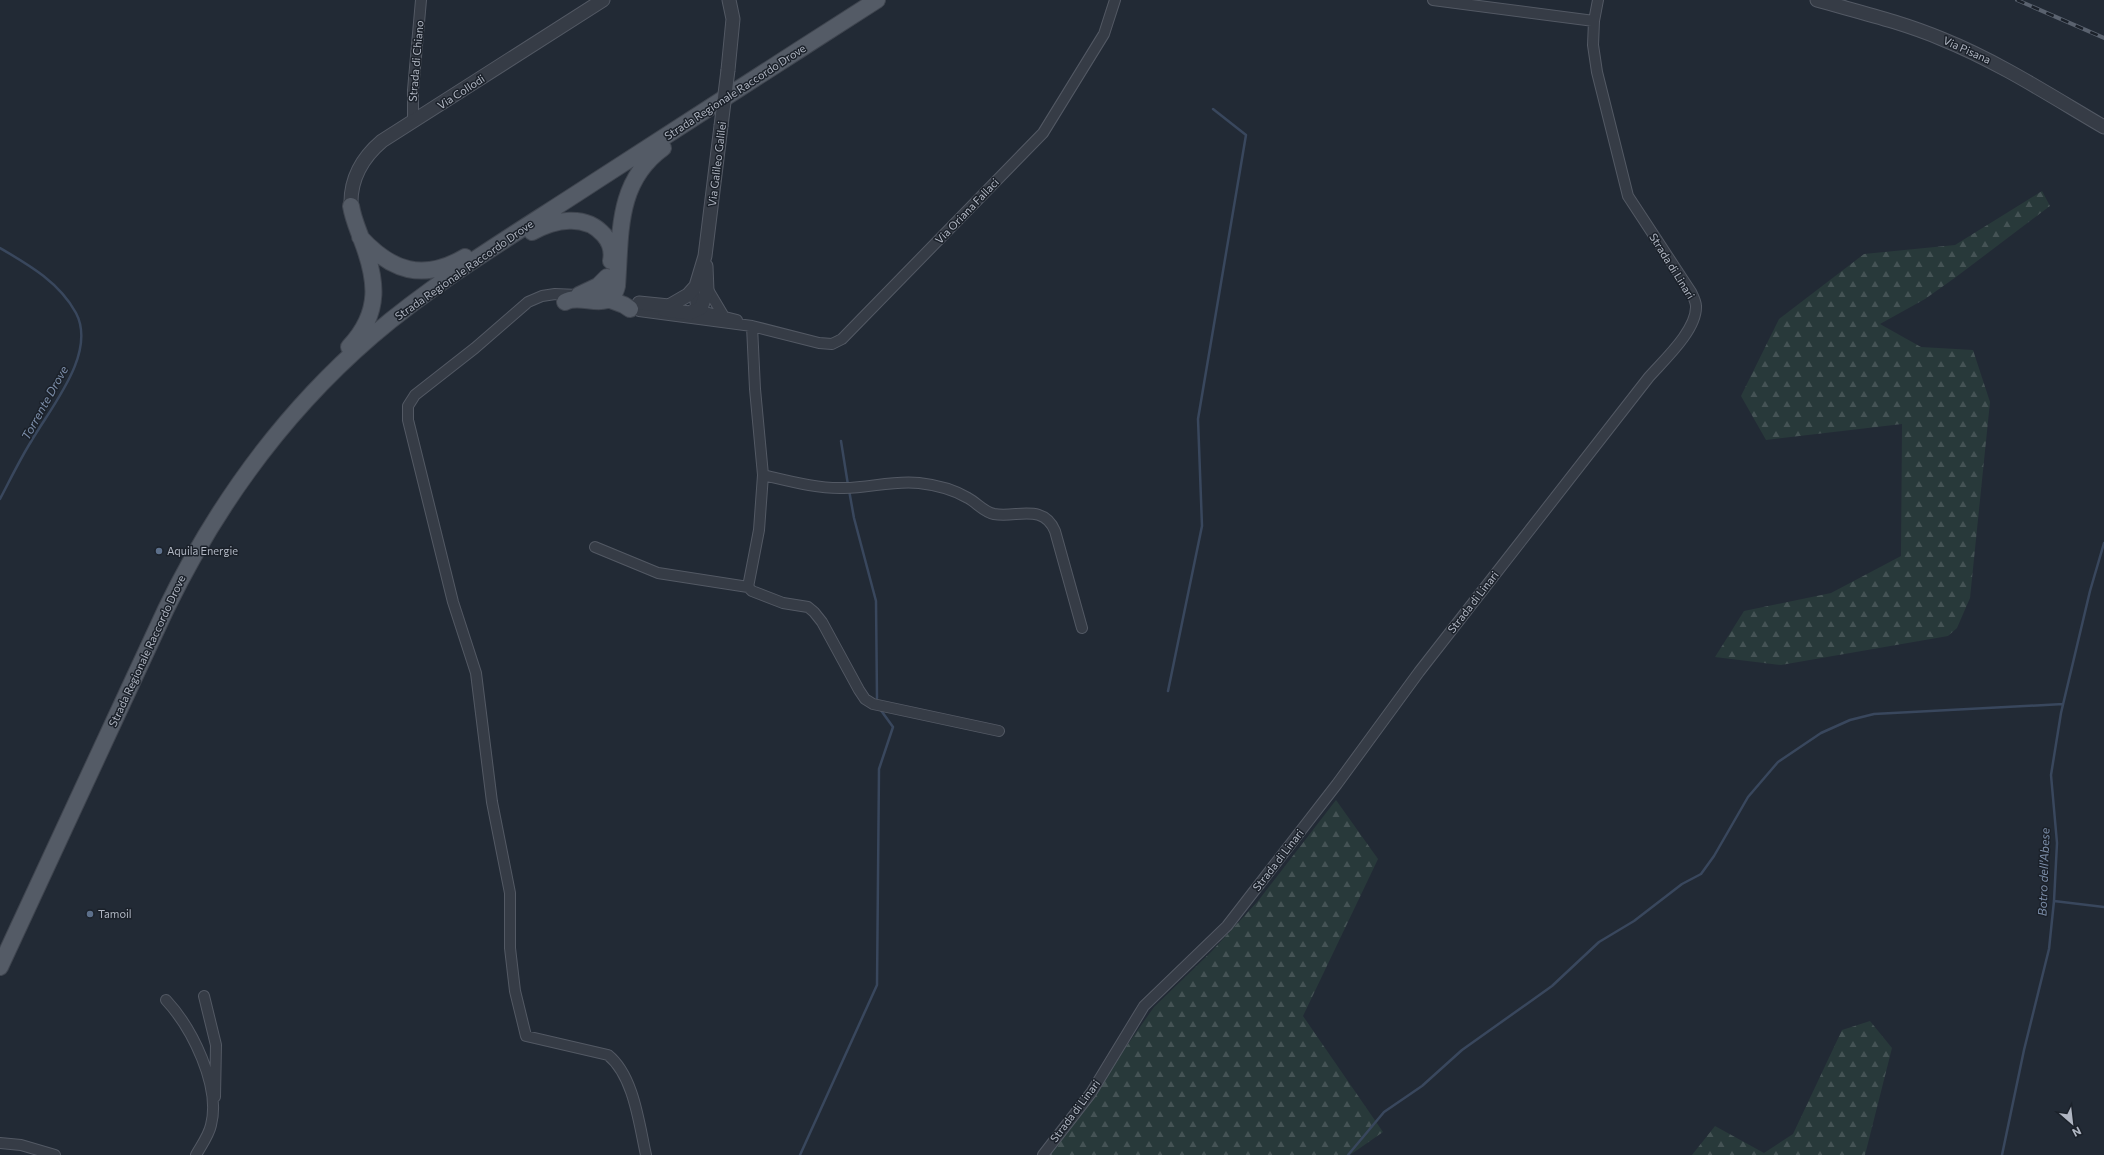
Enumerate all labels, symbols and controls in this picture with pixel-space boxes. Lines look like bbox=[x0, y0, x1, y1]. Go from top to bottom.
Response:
street label: Strada di Chiano bbox=[405, 19, 426, 102]
street label: Via Pisana bbox=[1941, 33, 1993, 66]
street label: Strada Regionale Raccordo Drove bbox=[662, 41, 808, 142]
street label: Via Collodi bbox=[435, 71, 487, 112]
street label: Via Galileo Galilei bbox=[705, 120, 728, 207]
street label: Via Oriana Fallaci bbox=[932, 175, 1001, 246]
street label: Strada Regionale Raccordo Drove bbox=[392, 217, 535, 322]
street label: Strada di Linari bbox=[1647, 231, 1698, 301]
water label: Torrente Drove bbox=[18, 362, 71, 442]
place label: Aquila Energie bbox=[167, 544, 238, 557]
marker: Aquila Energie bbox=[154, 546, 164, 556]
street label: Strada di Linari bbox=[1444, 568, 1501, 635]
street label: Strada Regionale Raccordo Drove bbox=[106, 573, 188, 729]
street label: Strada di Linari bbox=[1249, 826, 1306, 893]
water label: Botro dell'Abese bbox=[2034, 827, 2052, 916]
place label: Tamoil bbox=[98, 907, 132, 920]
marker: Tamoil bbox=[85, 909, 95, 919]
street label: Strada di Linari bbox=[1047, 1077, 1102, 1144]
north arrow bbox=[2052, 1103, 2092, 1143]
text: N bbox=[2070, 1125, 2084, 1140]

